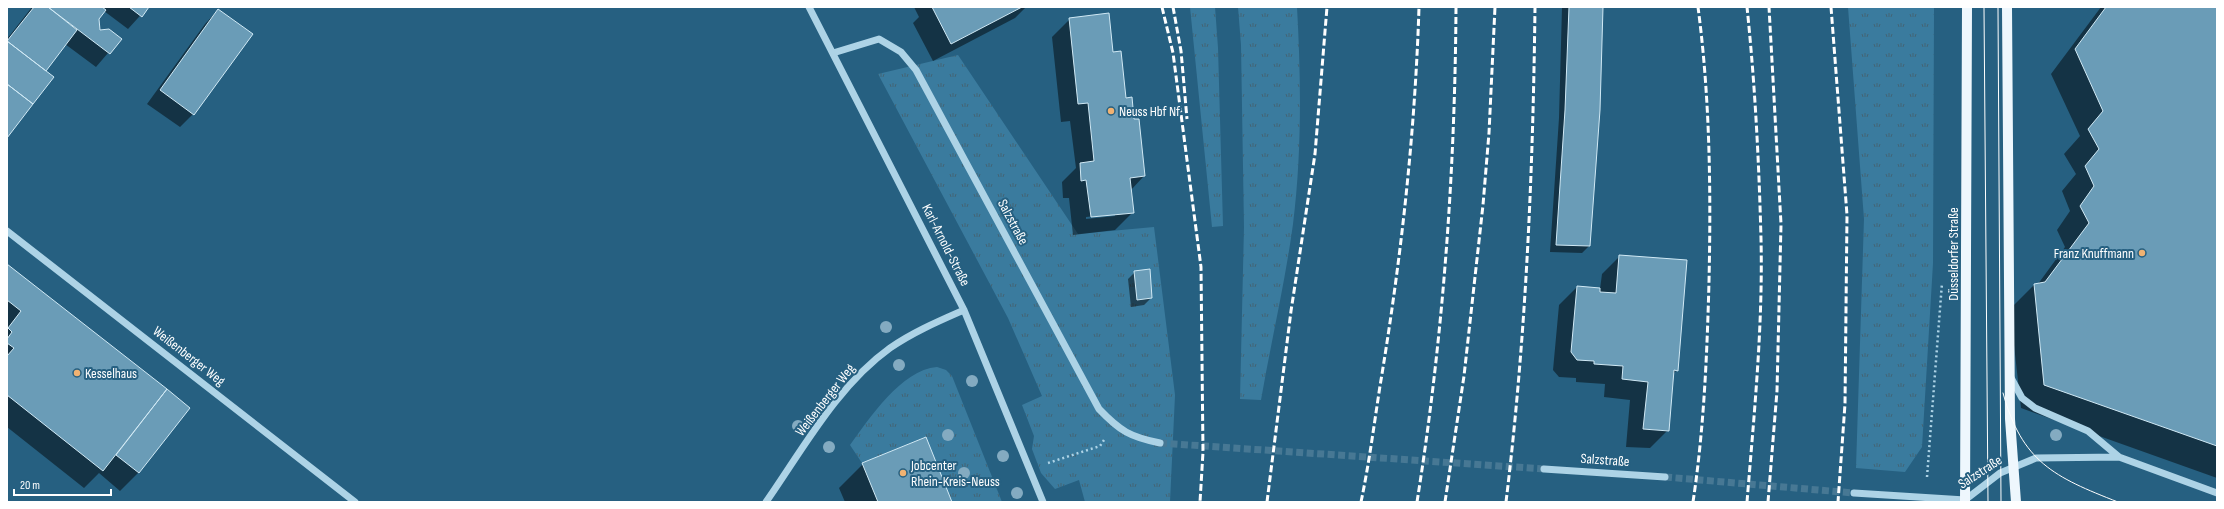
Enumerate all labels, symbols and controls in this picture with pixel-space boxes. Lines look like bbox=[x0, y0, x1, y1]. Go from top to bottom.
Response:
place label: Neuss Hbf Nf bbox=[1119, 103, 1181, 120]
marker: Neuss Hbf Nf bbox=[1106, 106, 1116, 116]
street label: Salzstraße bbox=[994, 196, 1032, 248]
street label: Karl-Arnold-Straße bbox=[918, 201, 974, 289]
street label: Düsseldorfer Straße bbox=[1945, 207, 1962, 301]
place label: Franz Knuffmann bbox=[2054, 245, 2134, 262]
marker: Franz Knuffmann bbox=[2137, 248, 2147, 258]
street label: Weißenberger Weg bbox=[149, 322, 229, 390]
street label: Weißenberger Weg bbox=[791, 360, 859, 440]
place label: Kesselhaus bbox=[85, 365, 137, 382]
marker: Kesselhaus bbox=[72, 368, 82, 378]
street label: Salzstraße bbox=[1580, 450, 1630, 470]
street label: Salzstraße bbox=[1955, 452, 2005, 492]
place label: Jobcenter Rhein-Kreis-Neuss bbox=[910, 457, 1000, 490]
marker: Jobcenter Rhein-Kreis-Neuss bbox=[898, 468, 908, 478]
scale bar bbox=[14, 471, 111, 497]
text: 20 m bbox=[20, 478, 40, 493]

